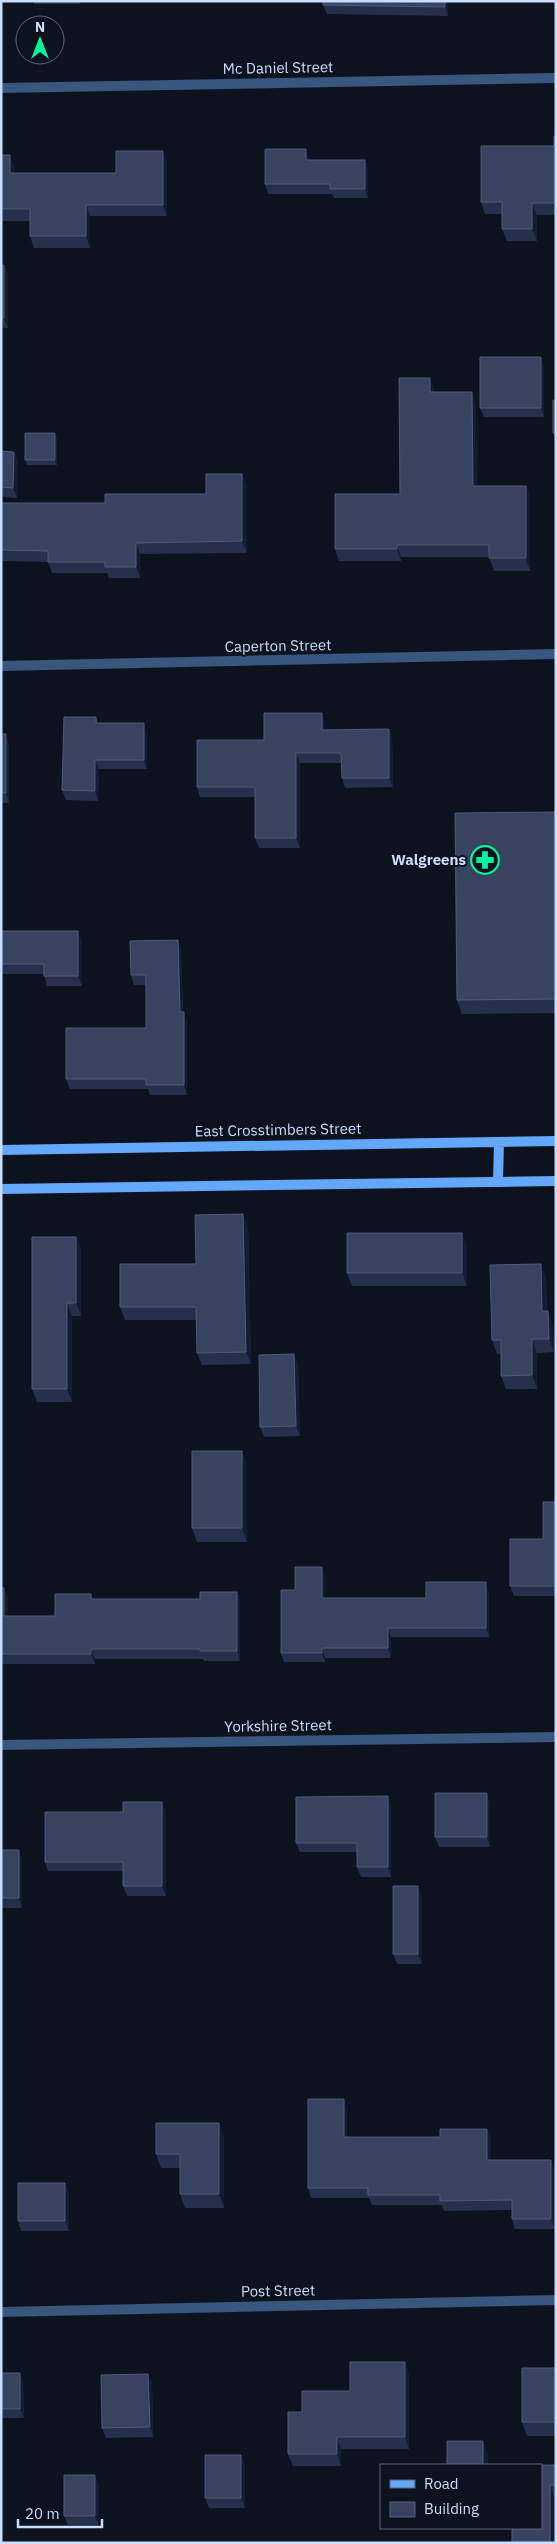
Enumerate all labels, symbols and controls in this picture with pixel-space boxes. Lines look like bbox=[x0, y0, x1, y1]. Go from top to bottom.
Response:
north arrow bbox=[15, 15, 65, 65]
text: N bbox=[35, 18, 45, 36]
street label: Mc Daniel Street bbox=[223, 57, 333, 78]
street label: Caperton Street bbox=[225, 635, 331, 656]
pharmacy icon: Walgreens bbox=[470, 845, 500, 875]
place label: Walgreens bbox=[391, 850, 466, 869]
street label: East Crosstimbers Street bbox=[194, 1119, 362, 1140]
street label: Yorkshire Street bbox=[224, 1715, 332, 1736]
street label: Post Street bbox=[241, 2280, 315, 2301]
legend bbox=[380, 2464, 542, 2529]
text: Road bbox=[424, 2474, 459, 2493]
scale bar bbox=[18, 2496, 101, 2528]
text: Building bbox=[424, 2499, 479, 2518]
text: 20 m bbox=[25, 2504, 60, 2523]

